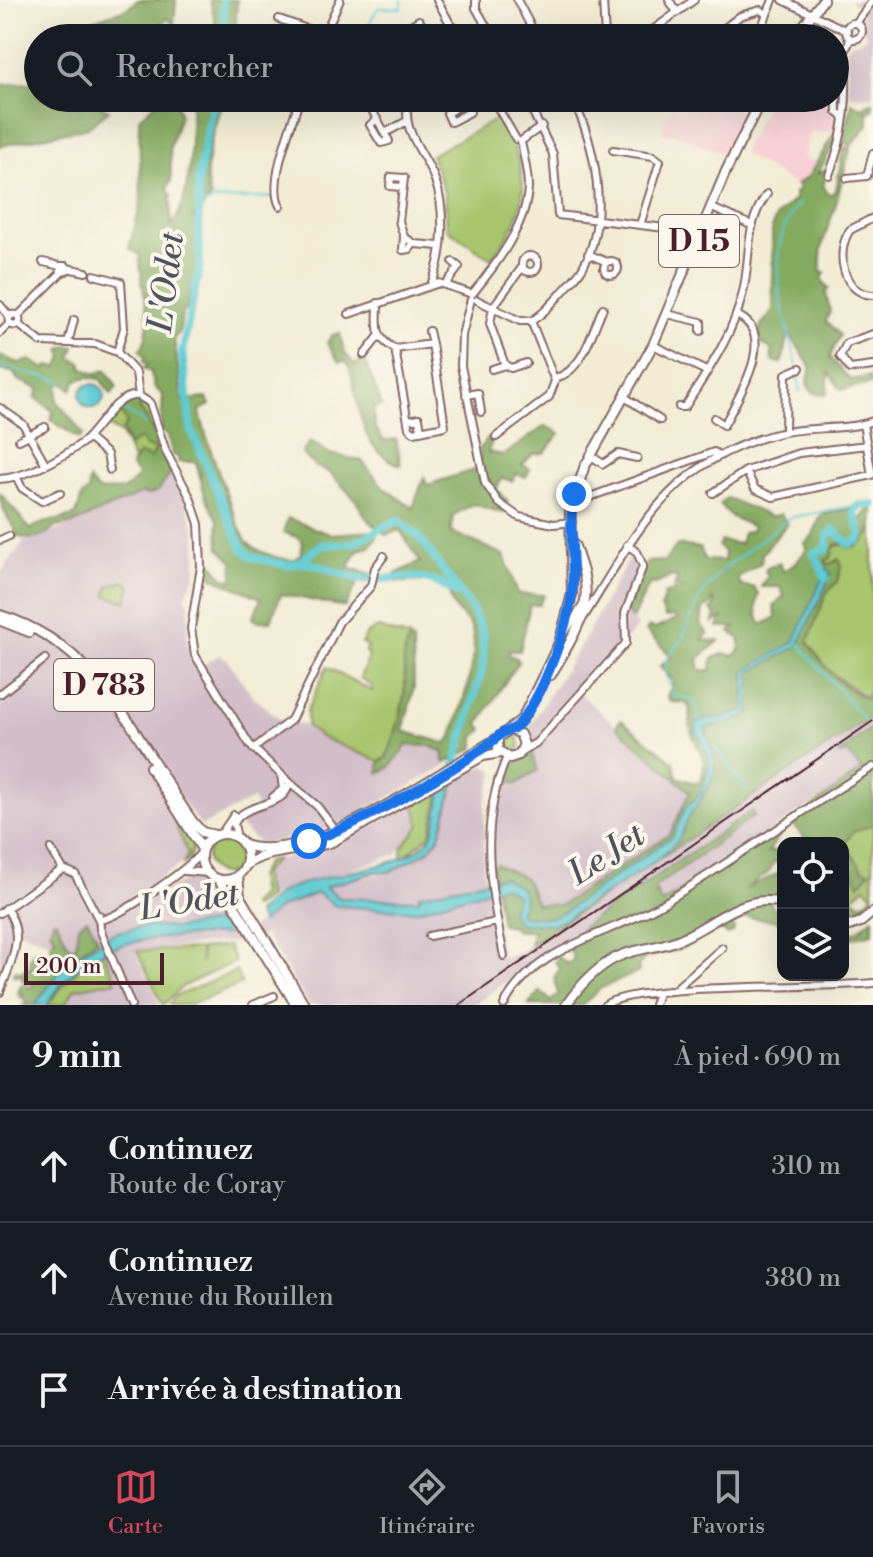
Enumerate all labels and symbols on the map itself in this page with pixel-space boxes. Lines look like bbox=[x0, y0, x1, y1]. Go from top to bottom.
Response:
road number: D 15 bbox=[659, 215, 739, 267]
water label: L'Odet bbox=[140, 229, 194, 335]
route end bbox=[556, 476, 592, 512]
road number: D 783 bbox=[54, 659, 154, 711]
water label: Le Jet bbox=[560, 814, 654, 895]
route start bbox=[291, 823, 327, 859]
water label: L'Odet bbox=[136, 873, 243, 931]
scale bar bbox=[24, 949, 164, 985]

